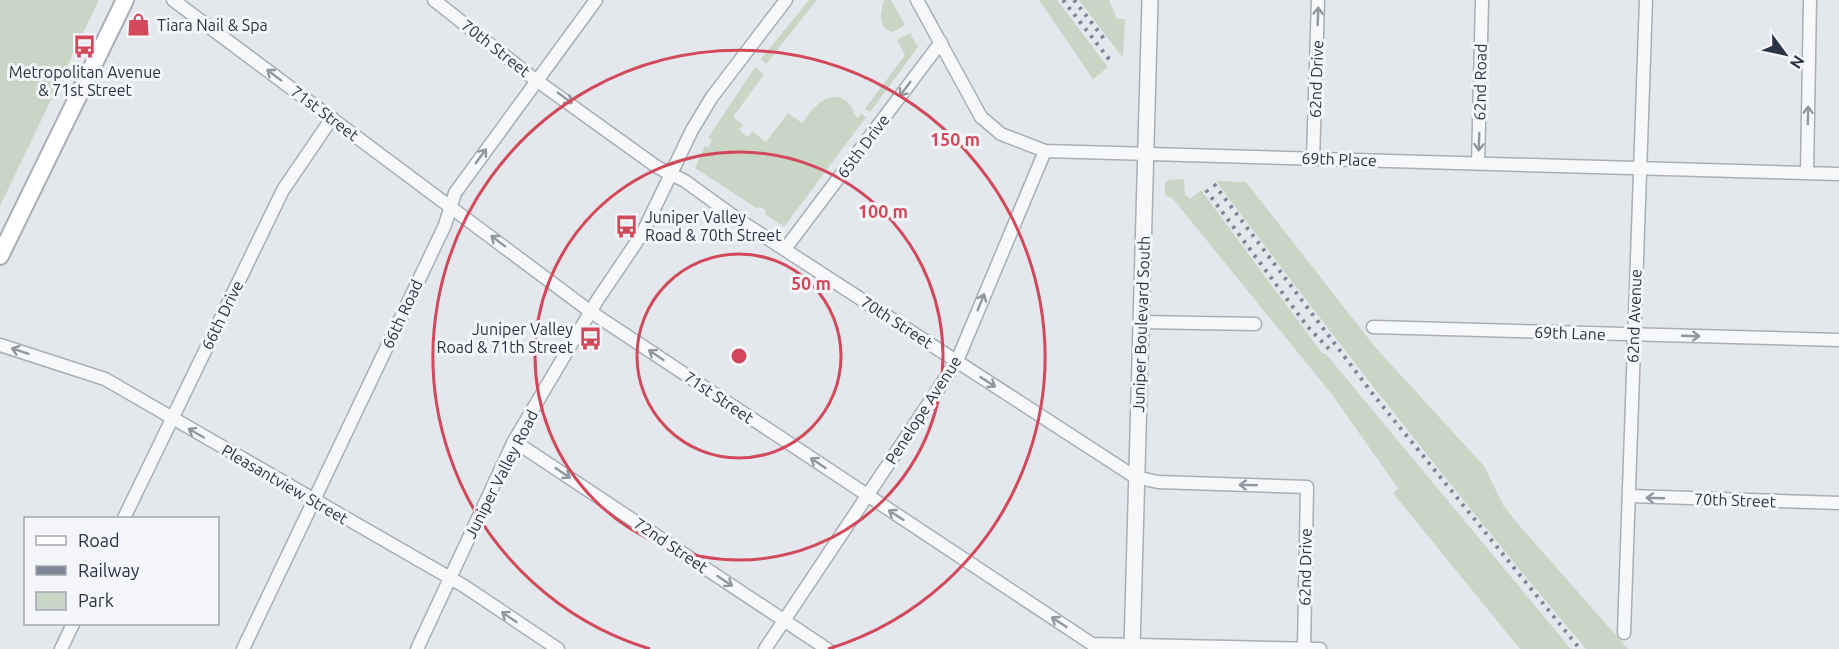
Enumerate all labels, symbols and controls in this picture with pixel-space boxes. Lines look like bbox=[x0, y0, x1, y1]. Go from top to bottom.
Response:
one-way arrow bbox=[1312, 7, 1324, 27]
shop icon: Tiara Nail & Spa bbox=[126, 12, 152, 38]
place label: Tiara Nail & Spa bbox=[157, 16, 268, 34]
street label: 70th Street bbox=[458, 16, 534, 81]
north arrow bbox=[1755, 24, 1815, 84]
bus stop icon: Metropolitan Avenue & 71st Street bbox=[72, 34, 98, 60]
street label: 62nd Drive bbox=[1306, 40, 1326, 118]
street label: 62nd Road bbox=[1470, 43, 1490, 121]
text: N bbox=[1787, 52, 1808, 72]
place label: Metropolitan Avenue & 71st Street bbox=[9, 63, 161, 99]
one-way arrow bbox=[266, 69, 282, 81]
one-way arrow bbox=[899, 80, 911, 96]
street label: 71st Street bbox=[288, 82, 363, 145]
one-way arrow bbox=[556, 92, 572, 105]
one-way arrow bbox=[1802, 105, 1814, 125]
street label: 65th Drive bbox=[833, 111, 893, 181]
text: 150 m bbox=[930, 129, 980, 149]
one-way arrow bbox=[1473, 132, 1484, 152]
one-way arrow bbox=[475, 149, 487, 165]
street label: 69th Place bbox=[1301, 149, 1377, 169]
text: 100 m bbox=[858, 201, 908, 221]
place label: Juniper Valley Road & 70th Street bbox=[645, 208, 782, 244]
bus stop icon: Juniper Valley Road & 70th Street bbox=[614, 213, 640, 239]
one-way arrow bbox=[490, 235, 506, 248]
street label: Juniper Boulevard South bbox=[1129, 235, 1153, 413]
street label: 62nd Avenue bbox=[1623, 269, 1645, 363]
text: 50 m bbox=[791, 273, 831, 293]
street label: 66th Drive bbox=[197, 277, 247, 353]
street label: 66th Road bbox=[378, 277, 426, 351]
street label: 70th Street bbox=[858, 292, 937, 352]
one-way arrow bbox=[976, 293, 987, 311]
place label: Juniper Valley Road & 71th Street bbox=[437, 320, 574, 356]
street label: 69th Lane bbox=[1534, 323, 1606, 343]
bus stop icon: Juniper Valley Road & 71th Street bbox=[578, 325, 604, 351]
one-way arrow bbox=[1681, 330, 1701, 342]
one-way arrow bbox=[11, 345, 30, 356]
centre of rings bbox=[729, 346, 749, 366]
one-way arrow bbox=[648, 349, 665, 361]
street label: Penelope Avenue bbox=[881, 353, 965, 467]
street label: 71st Street bbox=[681, 367, 758, 427]
one-way arrow bbox=[979, 376, 996, 388]
street label: Juniper Valley Road bbox=[461, 407, 541, 541]
one-way arrow bbox=[188, 426, 205, 438]
street label: Pleasantview Street bbox=[219, 441, 352, 528]
one-way arrow bbox=[810, 457, 827, 469]
one-way arrow bbox=[554, 467, 571, 480]
one-way arrow bbox=[1239, 479, 1259, 491]
street label: 70th Street bbox=[1694, 490, 1777, 510]
one-way arrow bbox=[1645, 492, 1665, 503]
one-way arrow bbox=[888, 509, 905, 521]
street label: 72nd Street bbox=[631, 514, 712, 577]
legend bbox=[24, 517, 219, 625]
street label: 62nd Drive bbox=[1295, 528, 1315, 606]
text: Road bbox=[78, 530, 120, 550]
text: Railway bbox=[78, 560, 140, 580]
one-way arrow bbox=[716, 575, 733, 587]
text: Park bbox=[78, 590, 114, 610]
one-way arrow bbox=[501, 610, 518, 622]
one-way arrow bbox=[1051, 616, 1068, 628]

